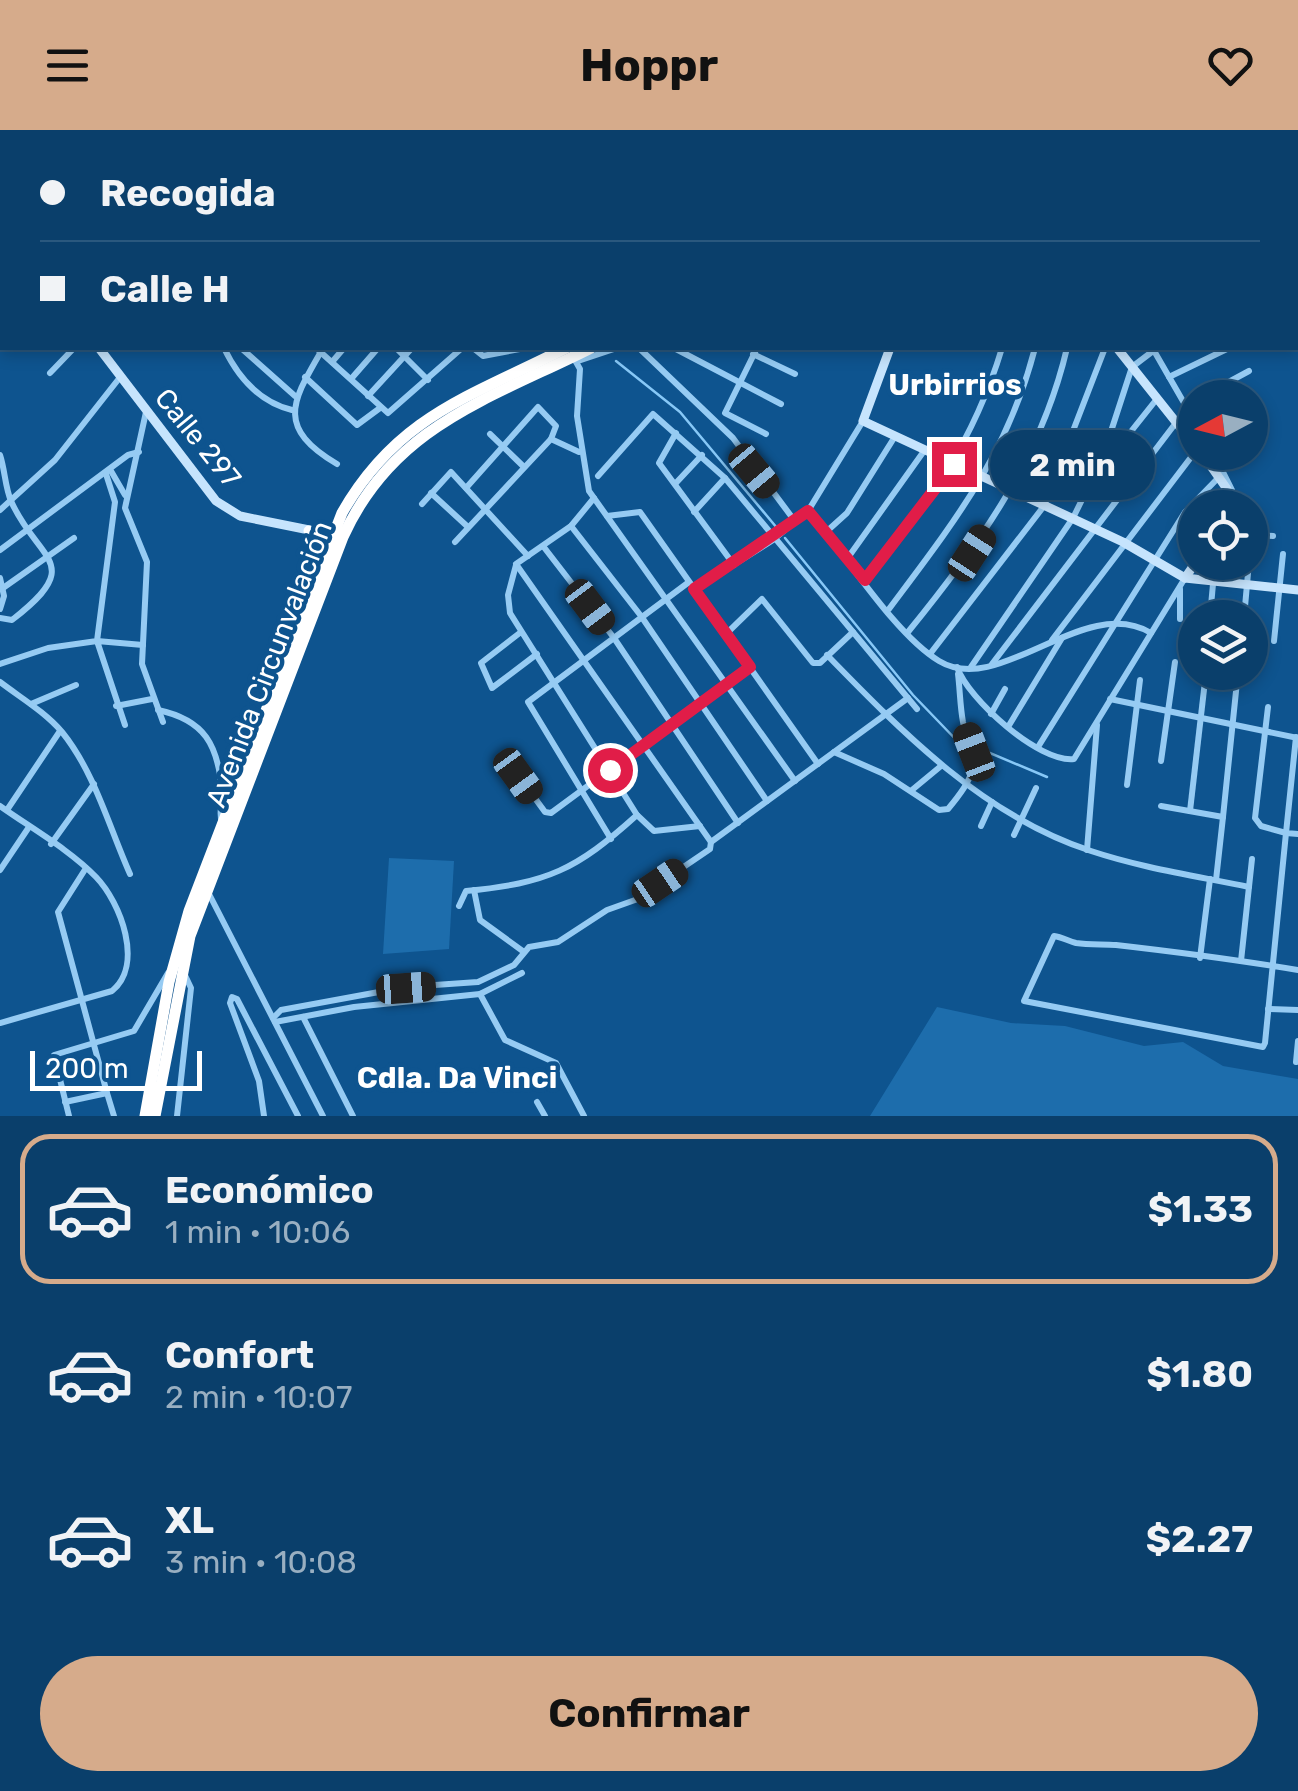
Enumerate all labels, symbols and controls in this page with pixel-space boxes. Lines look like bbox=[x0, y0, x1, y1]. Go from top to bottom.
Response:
icon: menu bbox=[40, 38, 95, 93]
icon: heart bbox=[1203, 38, 1258, 93]
text: Hoppr bbox=[580, 39, 718, 92]
text: Recogida bbox=[100, 170, 276, 216]
text: Calle H bbox=[100, 266, 230, 312]
district label: Urbirrios bbox=[888, 367, 1022, 403]
north arrow bbox=[1178, 380, 1268, 470]
map controls bbox=[1178, 380, 1268, 690]
street label: Calle 297 bbox=[148, 382, 248, 494]
callout: 2 min bbox=[989, 429, 1154, 499]
car bbox=[723, 438, 785, 504]
route end bbox=[932, 442, 977, 487]
text: 2 min bbox=[1029, 446, 1116, 484]
button: locate bbox=[1178, 490, 1268, 580]
street label: Avenida Circunvalación bbox=[199, 516, 339, 812]
car bbox=[943, 520, 1001, 586]
car bbox=[560, 574, 620, 640]
button: layers bbox=[1178, 600, 1268, 690]
car bbox=[949, 719, 999, 785]
car bbox=[488, 743, 548, 809]
route start bbox=[588, 748, 633, 793]
car bbox=[627, 854, 693, 912]
car bbox=[375, 971, 437, 1005]
scale bar bbox=[30, 1046, 202, 1090]
text: 200 m bbox=[45, 1052, 129, 1085]
district label: Cdla. Da Vinci bbox=[357, 1060, 557, 1096]
icon: car bbox=[45, 1164, 135, 1254]
text: Económico bbox=[165, 1167, 374, 1213]
text: $1.33 bbox=[1148, 1186, 1253, 1232]
text: 1 min · 10:06 bbox=[165, 1213, 350, 1251]
icon: car bbox=[45, 1329, 135, 1419]
text: Confort bbox=[165, 1332, 314, 1378]
text: $1.80 bbox=[1147, 1351, 1253, 1397]
text: 2 min · 10:07 bbox=[165, 1378, 352, 1416]
icon: car bbox=[45, 1494, 135, 1584]
text: XL bbox=[165, 1497, 214, 1543]
text: $2.27 bbox=[1146, 1516, 1253, 1562]
text: 3 min · 10:08 bbox=[165, 1543, 357, 1581]
button: Confirmar bbox=[40, 1656, 1258, 1771]

